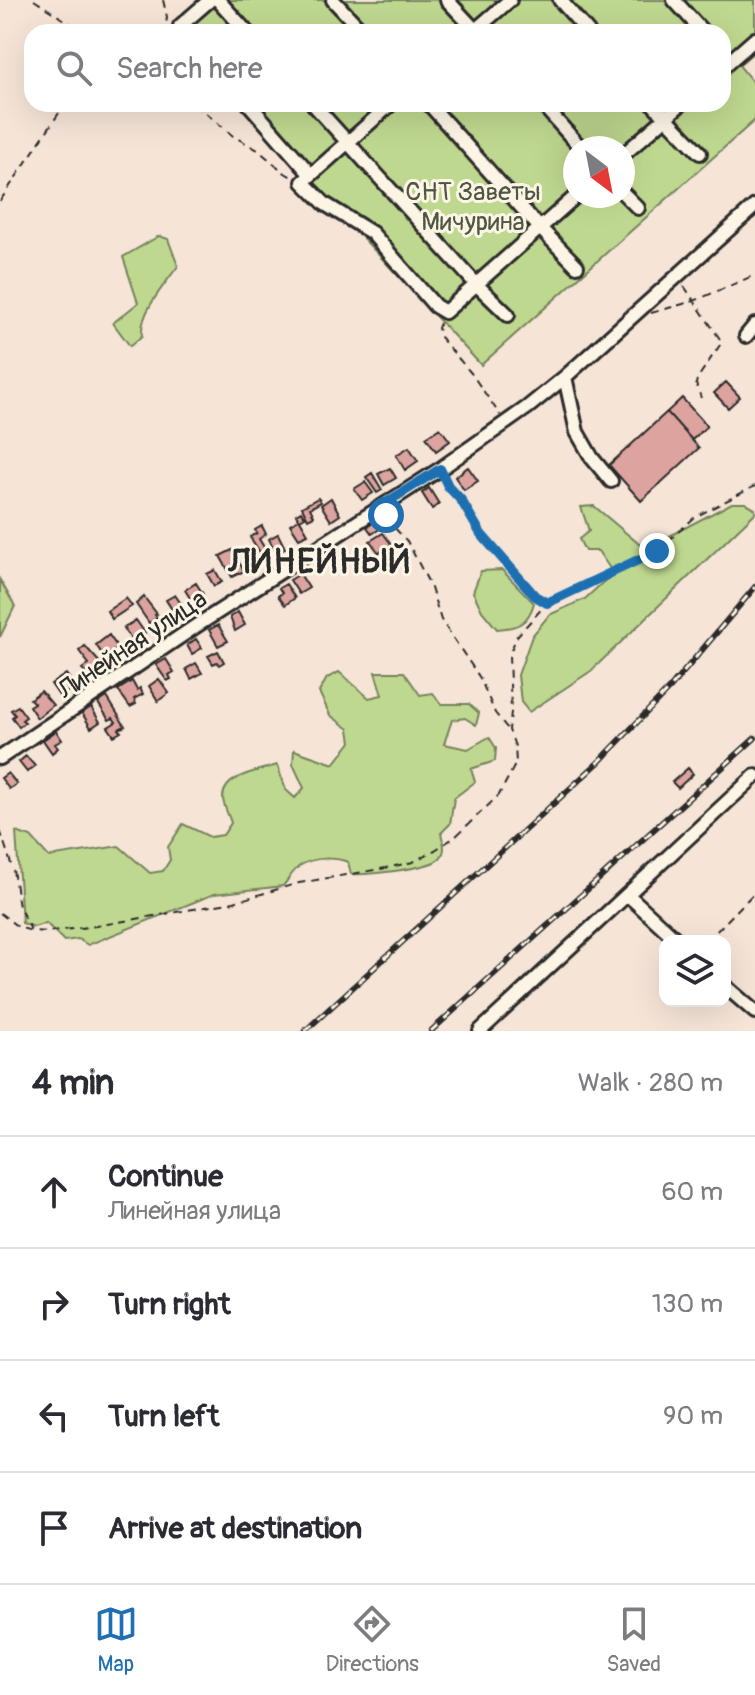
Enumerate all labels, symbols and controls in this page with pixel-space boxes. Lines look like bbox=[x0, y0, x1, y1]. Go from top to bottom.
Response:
search box bbox=[24, 24, 731, 112]
icon: search bbox=[52, 46, 96, 90]
text: Search here bbox=[116, 50, 263, 87]
north arrow bbox=[563, 136, 635, 208]
park label: СНТ Заветы Мичурина bbox=[405, 176, 541, 238]
route start bbox=[368, 497, 404, 533]
route end bbox=[639, 533, 675, 569]
district label: ЛИНЕЙНЫЙ bbox=[228, 541, 411, 584]
street label: Линейная улица bbox=[51, 583, 213, 707]
map controls bbox=[659, 935, 731, 1007]
button: layers bbox=[659, 935, 731, 1007]
text: 4 min bbox=[32, 1062, 114, 1105]
text: Walk · 280 m bbox=[578, 1067, 723, 1099]
text: Continue bbox=[108, 1158, 223, 1195]
icon: ahead bbox=[32, 1170, 76, 1214]
text: 60 m bbox=[661, 1176, 723, 1208]
text: Линейная улица bbox=[108, 1195, 281, 1227]
icon: right bbox=[32, 1282, 76, 1326]
text: Turn right bbox=[108, 1286, 231, 1323]
text: 130 m bbox=[652, 1288, 723, 1320]
icon: left bbox=[32, 1394, 76, 1438]
text: Turn left bbox=[108, 1398, 219, 1435]
text: 90 m bbox=[663, 1400, 723, 1432]
icon: arrive bbox=[32, 1506, 76, 1550]
text: Arrive at destination bbox=[108, 1510, 362, 1547]
tab: Map bbox=[94, 1602, 138, 1678]
tab: Directions bbox=[326, 1602, 419, 1678]
tab: Saved bbox=[607, 1602, 661, 1678]

